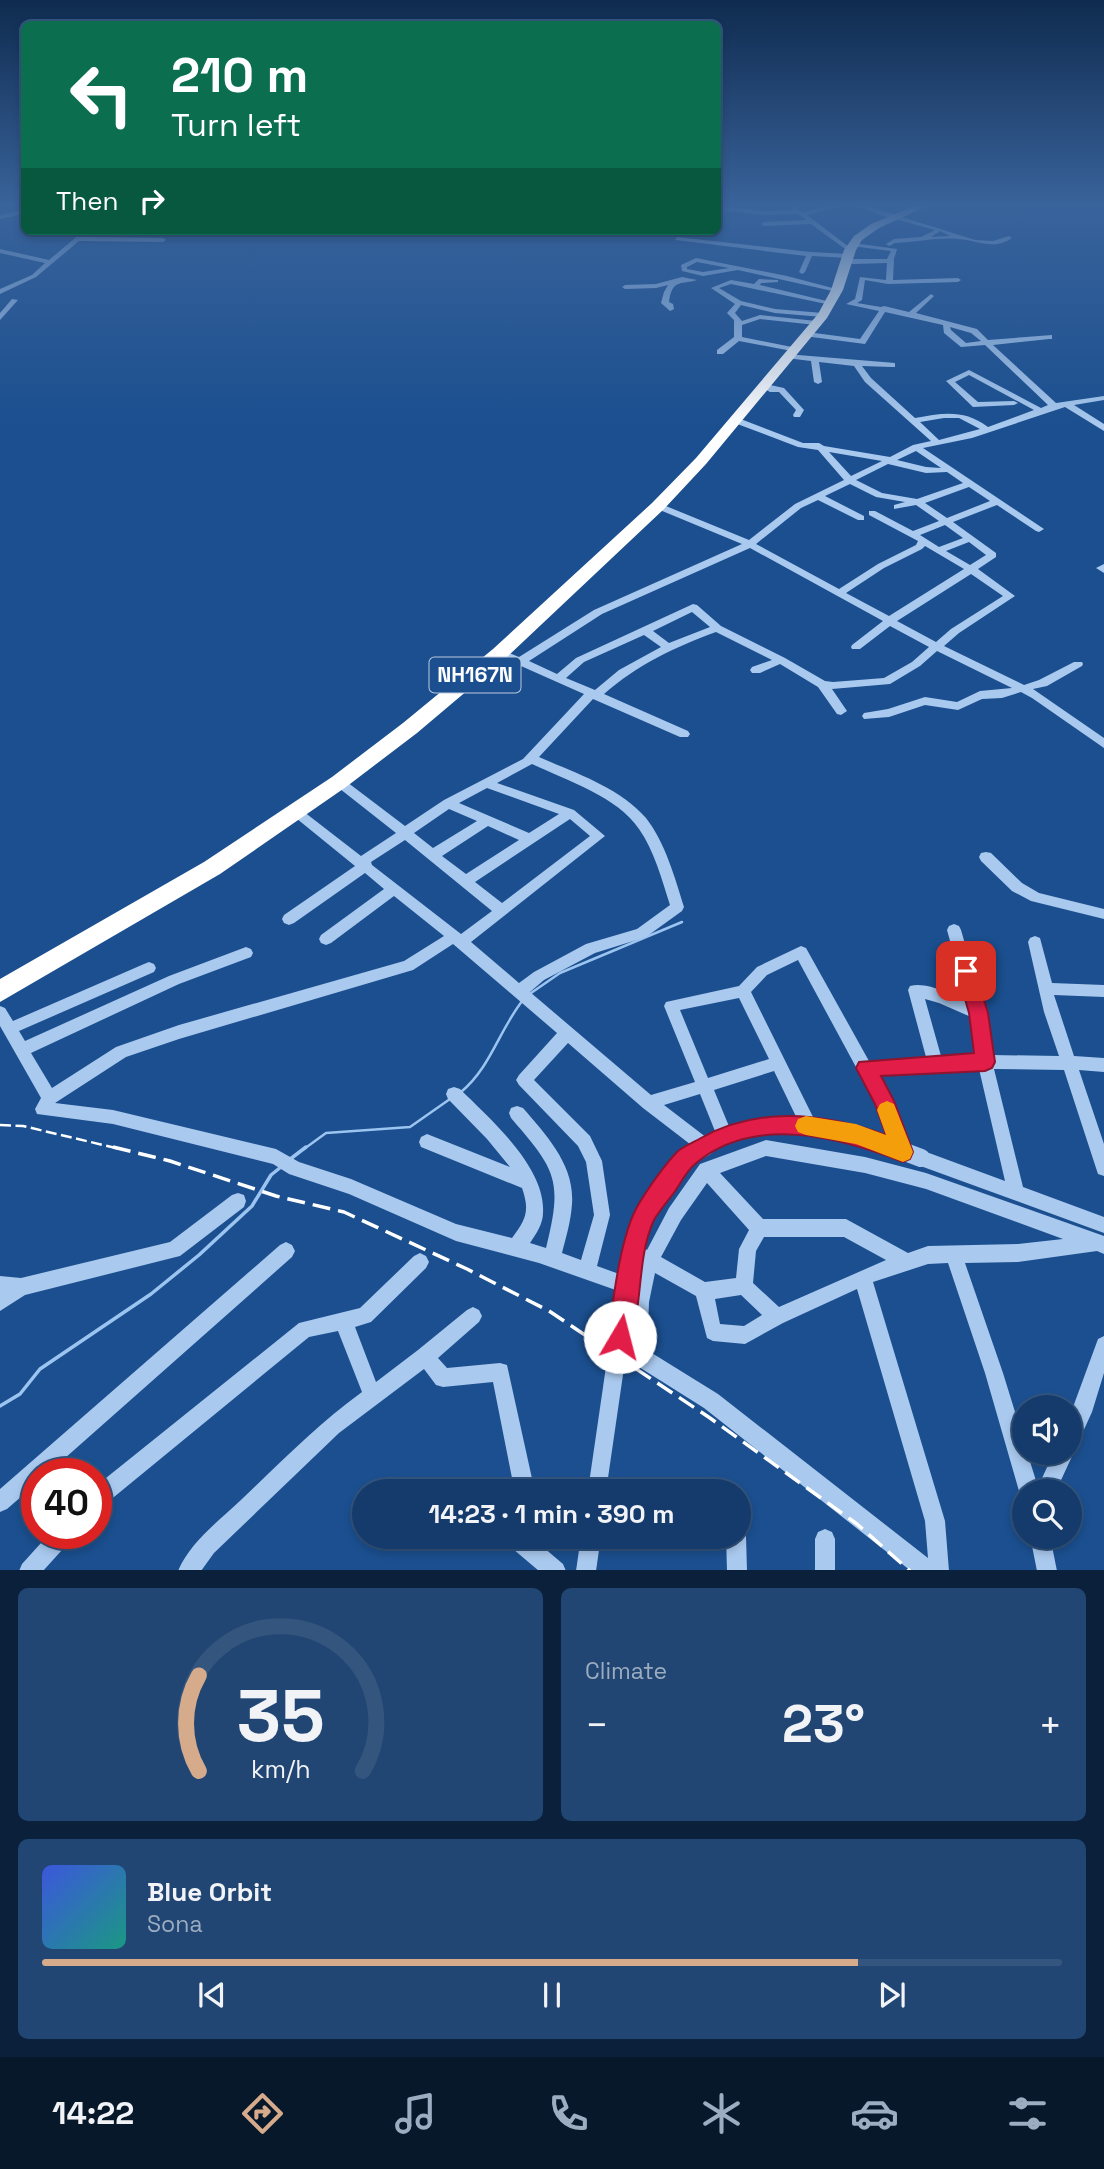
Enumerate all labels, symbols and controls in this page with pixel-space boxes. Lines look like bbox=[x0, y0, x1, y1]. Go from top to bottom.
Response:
text: 210 m bbox=[171, 44, 308, 106]
icon: left bbox=[56, 49, 147, 140]
text: Turn left bbox=[171, 105, 301, 145]
icon: right bbox=[133, 182, 171, 220]
text: Then bbox=[56, 184, 119, 218]
road number: NH167N bbox=[430, 658, 520, 692]
pin bbox=[936, 941, 996, 1001]
icon: arrive bbox=[947, 952, 985, 990]
position arrow bbox=[583, 1300, 657, 1374]
map controls bbox=[1012, 1395, 1082, 1549]
button: sound bbox=[1012, 1395, 1082, 1465]
speed limit sign: 40 bbox=[21, 1458, 112, 1549]
button: search bbox=[1012, 1479, 1082, 1549]
text: 14:23 · 1 min · 390 m bbox=[428, 1497, 675, 1531]
text: Climate bbox=[585, 1656, 667, 1686]
text: 35 bbox=[237, 1669, 324, 1762]
text: 23° bbox=[782, 1691, 865, 1757]
text: − bbox=[585, 1701, 609, 1749]
text: + bbox=[1038, 1701, 1062, 1749]
text: km/h bbox=[251, 1752, 310, 1784]
text: Blue Orbit bbox=[147, 1875, 272, 1909]
text: Sona bbox=[147, 1909, 203, 1939]
icon: previous bbox=[193, 1976, 231, 2014]
icon: pause bbox=[533, 1976, 571, 2014]
icon: next bbox=[873, 1976, 911, 2014]
icon: directions bbox=[238, 2089, 287, 2138]
icon: music bbox=[391, 2089, 440, 2138]
icon: phone bbox=[544, 2089, 593, 2138]
icon: climate bbox=[697, 2089, 746, 2138]
icon: car bbox=[850, 2089, 899, 2138]
icon: filters bbox=[1003, 2089, 1052, 2138]
text: 14:22 bbox=[52, 2093, 134, 2133]

